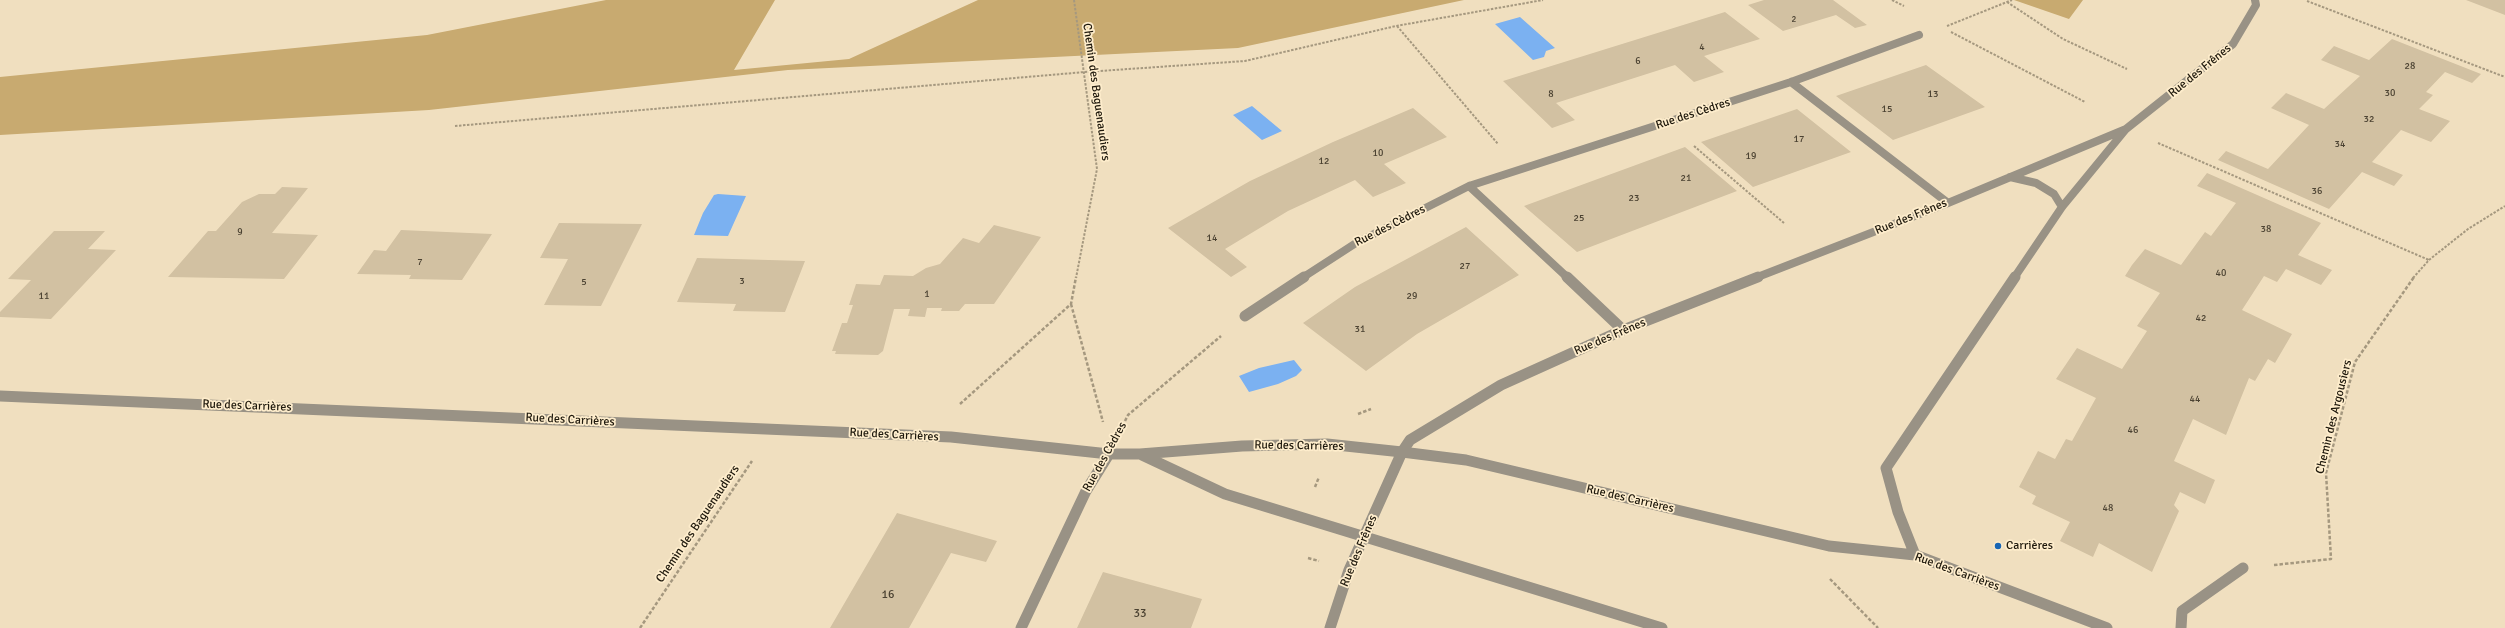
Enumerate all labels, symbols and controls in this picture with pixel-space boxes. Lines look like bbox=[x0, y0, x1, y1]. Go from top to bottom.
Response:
house number: 2 bbox=[1792, 15, 1796, 25]
street label: Chemin des Baguenaudiers bbox=[1079, 22, 1113, 162]
house number: 4 bbox=[1699, 41, 1705, 53]
street label: Rue des Frênes bbox=[2166, 41, 2234, 101]
house number: 6 bbox=[1635, 55, 1641, 67]
house number: 28 bbox=[2405, 60, 2415, 72]
house number: 30 bbox=[2385, 87, 2395, 99]
house number: 8 bbox=[1548, 88, 1554, 100]
house number: 13 bbox=[1928, 88, 1938, 100]
street label: Rue des Cèdres bbox=[1654, 95, 1732, 133]
house number: 15 bbox=[1882, 103, 1892, 115]
house number: 32 bbox=[2364, 113, 2374, 125]
house number: 17 bbox=[1794, 133, 1804, 145]
house number: 34 bbox=[2335, 138, 2345, 150]
house number: 10 bbox=[1373, 147, 1383, 159]
house number: 19 bbox=[1746, 150, 1756, 162]
house number: 12 bbox=[1319, 155, 1329, 167]
house number: 21 bbox=[1681, 172, 1691, 184]
house number: 36 bbox=[2312, 185, 2322, 197]
house number: 23 bbox=[1629, 192, 1639, 204]
street label: Rue des Frênes bbox=[1873, 196, 1949, 238]
street label: Rue des Cèdres bbox=[1352, 202, 1428, 250]
house number: 25 bbox=[1574, 212, 1584, 224]
house number: 38 bbox=[2261, 223, 2271, 235]
house number: 9 bbox=[237, 226, 243, 238]
house number: 14 bbox=[1207, 232, 1217, 244]
house number: 7 bbox=[417, 256, 423, 268]
house number: 27 bbox=[1460, 260, 1470, 272]
house number: 40 bbox=[2216, 267, 2226, 279]
house number: 3 bbox=[739, 275, 745, 287]
house number: 5 bbox=[581, 276, 587, 288]
house number: 1 bbox=[924, 288, 930, 300]
house number: 11 bbox=[39, 290, 49, 302]
house number: 29 bbox=[1407, 290, 1417, 302]
house number: 42 bbox=[2196, 312, 2206, 324]
street label: Rue des Frênes bbox=[1572, 315, 1648, 359]
house number: 31 bbox=[1355, 323, 1365, 335]
street label: Chemin des Argousiers bbox=[2313, 358, 2355, 476]
house number: 44 bbox=[2190, 393, 2200, 405]
street label: Rue des Carrières bbox=[202, 397, 292, 415]
street label: Rue des Carrières bbox=[525, 410, 615, 430]
street label: Rue des Cèdres bbox=[1080, 420, 1130, 494]
house number: 46 bbox=[2128, 424, 2138, 436]
street label: Rue des Carrières bbox=[849, 425, 939, 445]
street label: Rue des Carrières bbox=[1254, 438, 1344, 454]
street label: Chemin des Baguenaudiers bbox=[653, 463, 743, 585]
street label: Rue des Carrières bbox=[1585, 482, 1675, 516]
house number: 48 bbox=[2103, 502, 2113, 514]
street label: Rue des Frênes bbox=[1337, 513, 1381, 589]
place label: Carrières bbox=[2006, 539, 2053, 553]
marker: Carrières bbox=[1993, 541, 2003, 551]
street label: Rue des Carrières bbox=[1913, 550, 2001, 594]
house number: 16 bbox=[882, 588, 894, 602]
house number: 33 bbox=[1134, 607, 1146, 621]

